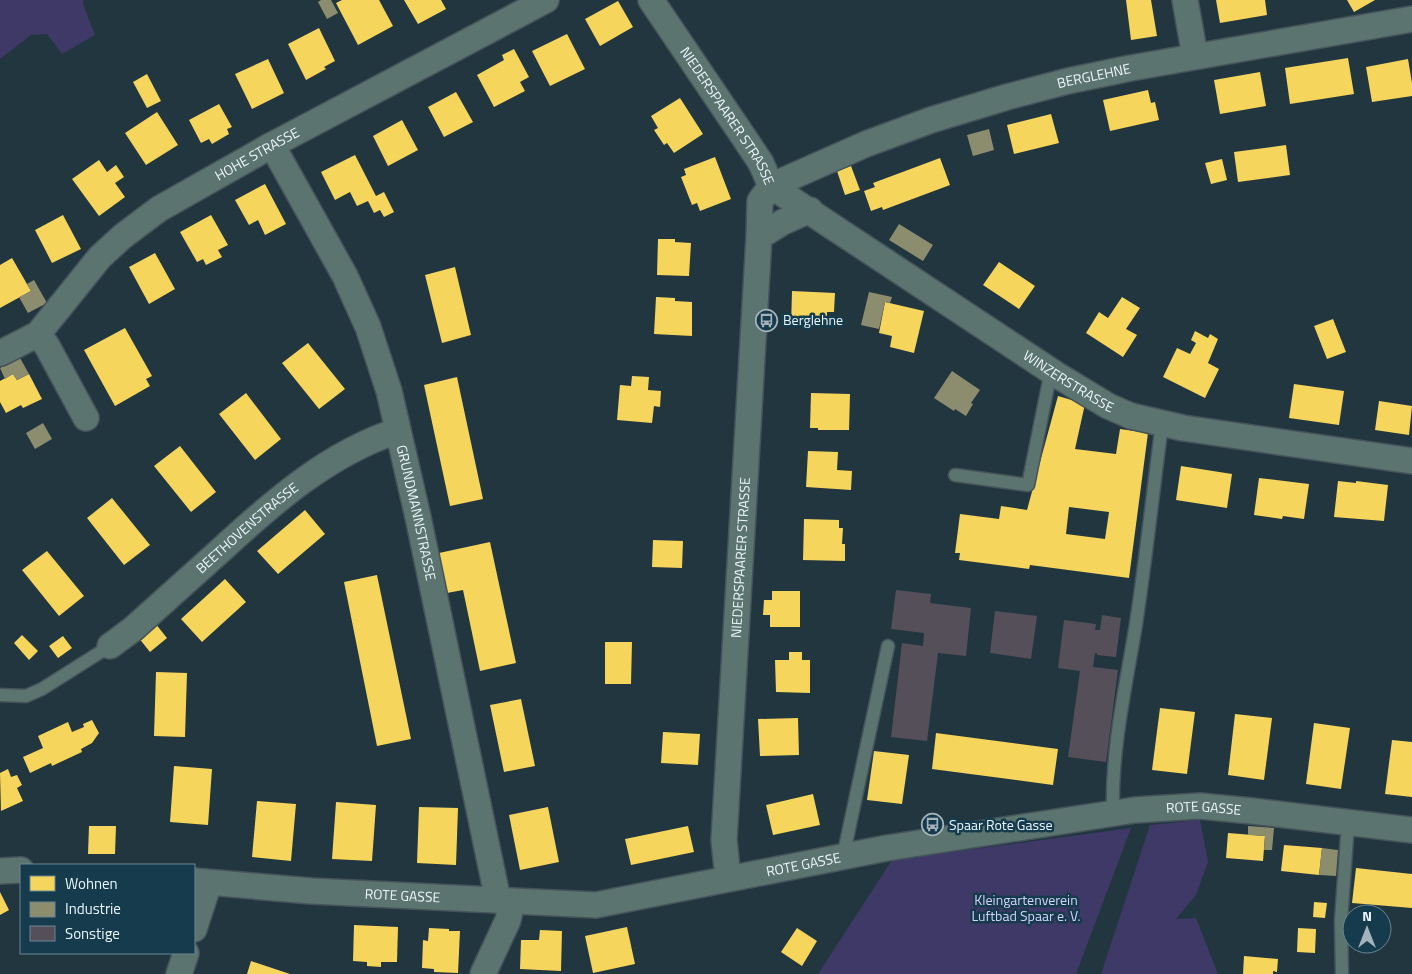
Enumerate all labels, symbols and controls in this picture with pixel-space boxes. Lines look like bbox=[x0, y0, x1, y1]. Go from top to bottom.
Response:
street label: NIEDERSPAARER STRASSE bbox=[675, 42, 780, 188]
street label: BERGLEHNE bbox=[1055, 57, 1133, 93]
street label: HOHE STRASSE bbox=[211, 121, 303, 185]
bus stop icon: Berglehne bbox=[755, 308, 779, 332]
place label: Berglehne bbox=[783, 309, 843, 330]
street label: WINZERSTRASSE bbox=[1019, 344, 1118, 417]
street label: GRUNDMANNSTRASSE bbox=[392, 443, 442, 583]
street label: NIEDERSPAARER STRASSE bbox=[725, 476, 755, 639]
street label: BEETHOVENSTRASSE bbox=[191, 477, 303, 578]
street label: ROTE GASSE bbox=[1165, 795, 1243, 820]
bus stop icon: Spaar Rote Gasse bbox=[921, 813, 945, 837]
place label: Spaar Rote Gasse bbox=[949, 814, 1053, 835]
street label: ROTE GASSE bbox=[764, 846, 843, 881]
legend bbox=[20, 864, 195, 954]
text: Wohnen bbox=[65, 872, 118, 895]
street label: ROTE GASSE bbox=[364, 883, 441, 907]
park label: Kleingartenverein Luftbad Spaar e. V. bbox=[971, 889, 1081, 926]
text: Industrie bbox=[65, 897, 121, 920]
north arrow bbox=[1342, 904, 1392, 954]
text: N bbox=[1362, 905, 1372, 926]
text: Sonstige bbox=[65, 922, 120, 945]

